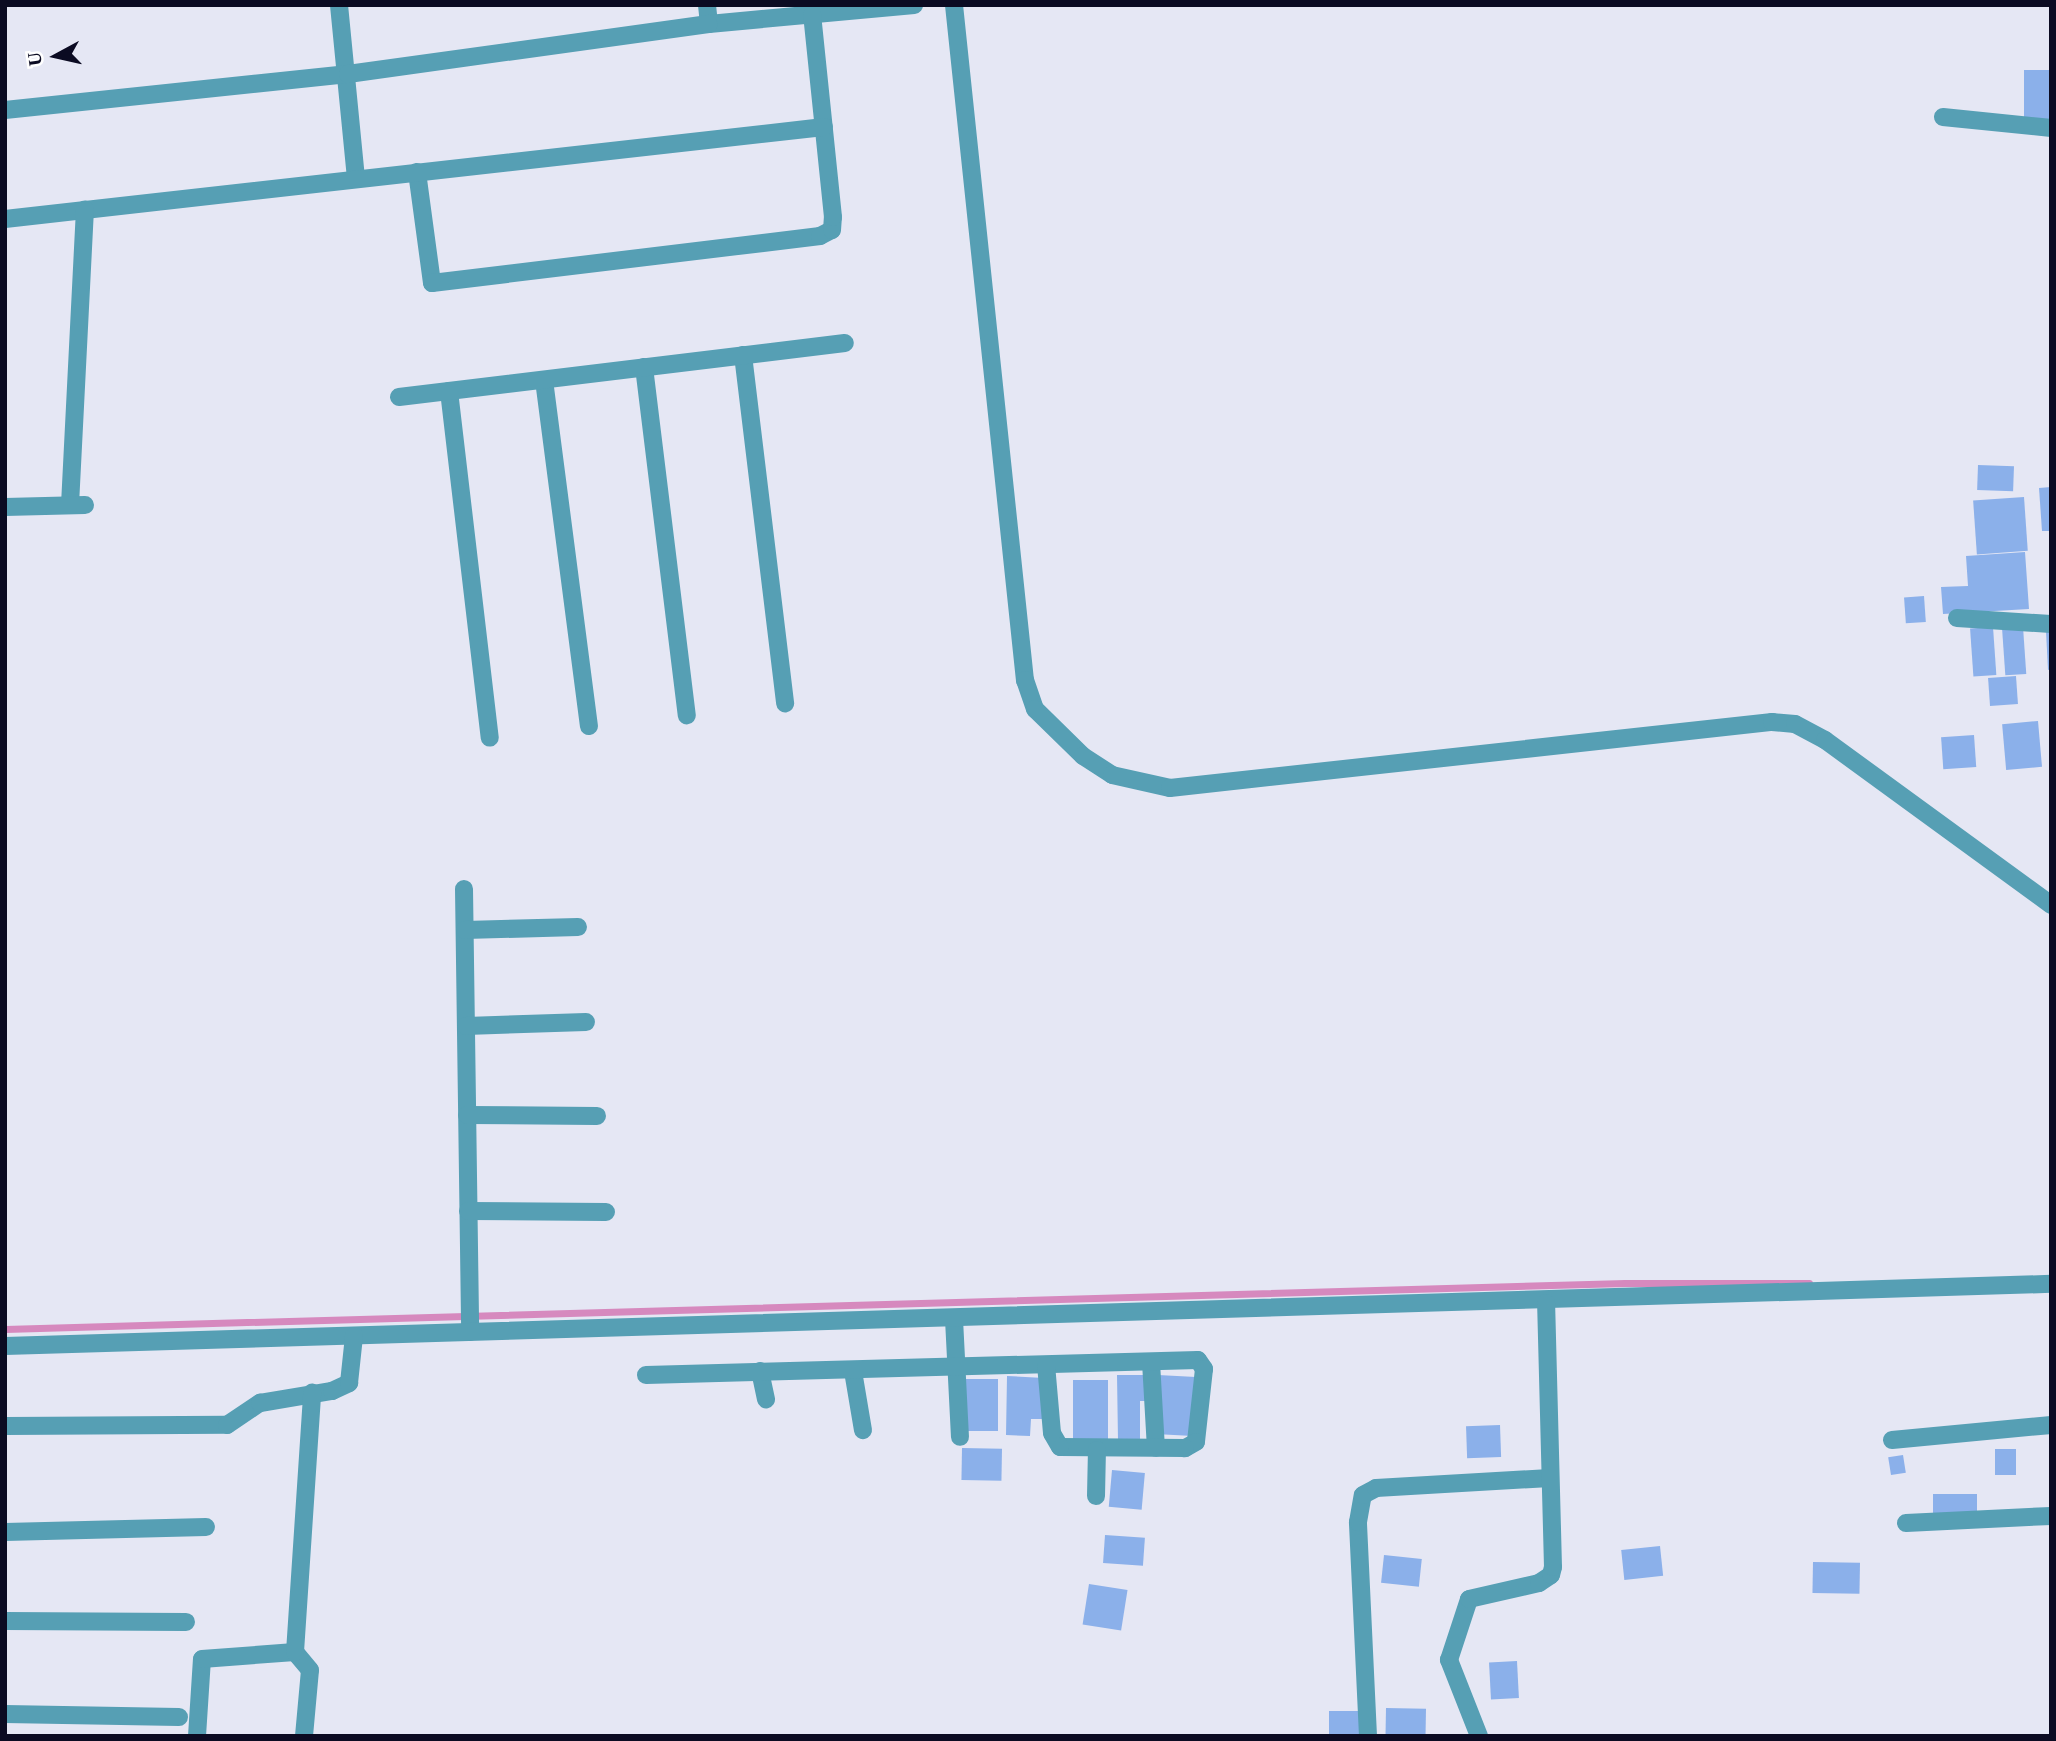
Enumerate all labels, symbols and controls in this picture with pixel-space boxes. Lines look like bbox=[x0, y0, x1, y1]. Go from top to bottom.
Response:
north arrow bbox=[21, 21, 91, 91]
text: U bbox=[23, 51, 46, 67]

